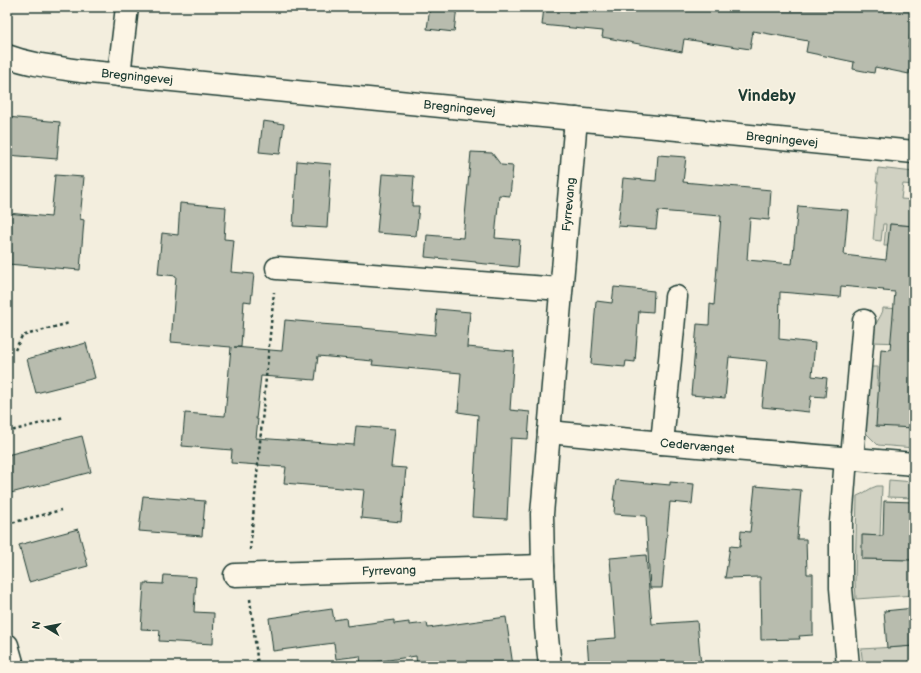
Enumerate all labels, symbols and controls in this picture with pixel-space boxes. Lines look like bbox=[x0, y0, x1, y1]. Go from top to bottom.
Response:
street label: Bregningevej bbox=[100, 66, 174, 88]
district label: Vindeby bbox=[738, 87, 797, 106]
street label: Bregningevej bbox=[423, 97, 496, 119]
street label: Bregningevej bbox=[745, 128, 819, 150]
street label: Fyrrevang bbox=[559, 177, 578, 232]
street label: Cedervænget bbox=[660, 435, 735, 457]
street label: Fyrrevang bbox=[362, 562, 416, 579]
north arrow bbox=[26, 607, 66, 647]
text: N bbox=[30, 620, 44, 631]

